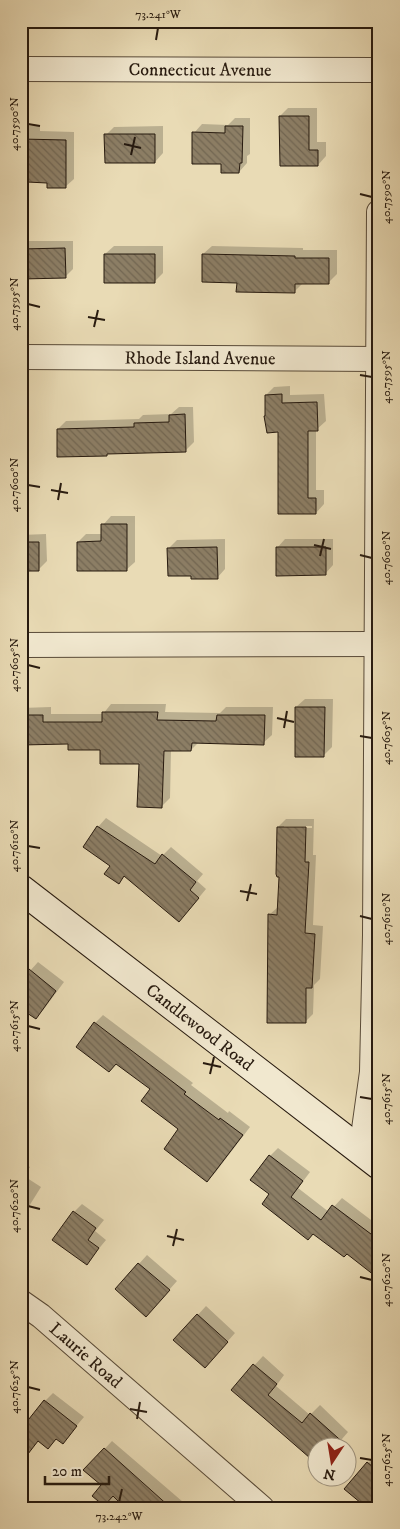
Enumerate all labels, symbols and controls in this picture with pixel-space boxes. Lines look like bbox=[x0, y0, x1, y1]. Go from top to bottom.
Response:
text: 73.241°W bbox=[135, 7, 182, 22]
street label: Connecticut Avenue bbox=[128, 59, 272, 82]
text: 40.7590°N bbox=[7, 97, 22, 151]
text: 40.7590°N bbox=[379, 170, 394, 224]
text: 40.7595°N bbox=[7, 277, 22, 331]
street label: Rhode Island Avenue bbox=[124, 348, 276, 370]
text: 40.7595°N bbox=[379, 350, 394, 404]
text: 40.7600°N bbox=[7, 458, 22, 512]
text: 40.7600°N bbox=[379, 531, 394, 585]
text: 40.7605°N bbox=[7, 638, 22, 692]
text: 40.7605°N bbox=[379, 711, 394, 765]
text: 40.7610°N bbox=[7, 820, 22, 872]
text: 40.7610°N bbox=[379, 893, 394, 945]
street label: Candlewood Road bbox=[141, 979, 258, 1076]
text: 40.7615°N bbox=[7, 1000, 22, 1052]
text: 40.7615°N bbox=[379, 1073, 394, 1125]
text: 40.7620°N bbox=[7, 1179, 22, 1233]
text: 40.7620°N bbox=[379, 1253, 394, 1307]
street label: Laurie Road bbox=[44, 1318, 126, 1393]
text: 40.7625°N bbox=[7, 1360, 22, 1414]
text: 40.7625°N bbox=[379, 1433, 394, 1487]
north arrow bbox=[308, 1436, 358, 1486]
scale bar bbox=[45, 1454, 109, 1486]
text: 20 m bbox=[52, 1462, 82, 1481]
text: N bbox=[322, 1464, 337, 1484]
text: 73.242°W bbox=[95, 1509, 144, 1524]

